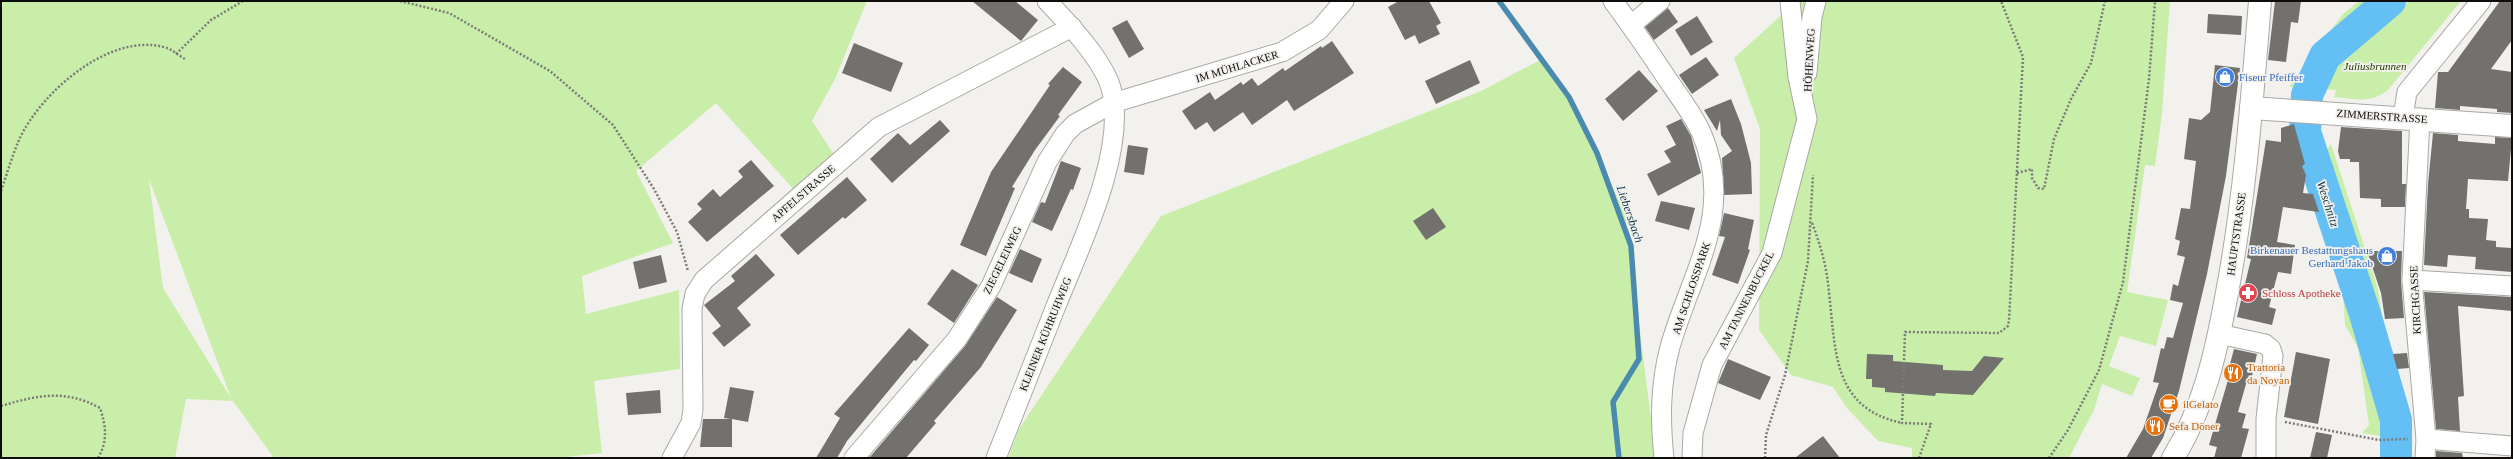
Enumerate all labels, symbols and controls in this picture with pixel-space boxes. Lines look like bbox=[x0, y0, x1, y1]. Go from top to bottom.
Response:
street label: HÖHENWEG bbox=[1801, 28, 1817, 92]
street label: IM MÜHLACKER bbox=[1194, 48, 1280, 84]
park label: Juliusbrunnen bbox=[2344, 60, 2407, 72]
shop icon: Fiseur Pfeiffer bbox=[2214, 66, 2236, 88]
place label: Fiseur Pfeiffer bbox=[2239, 71, 2303, 83]
street label: ZIMMERSTRASSE bbox=[2336, 107, 2428, 125]
street label: APFELSTRASSE bbox=[769, 162, 838, 224]
water label: Weschnitz bbox=[2314, 179, 2342, 229]
water label: Liebersbach bbox=[1613, 183, 1646, 244]
street label: HAUPTSTRASSE bbox=[2224, 191, 2248, 276]
street label: ZIEGELEIWEG bbox=[980, 224, 1024, 296]
street label: AM SCHLOSSPARK bbox=[1670, 240, 1712, 336]
place label: Birkenauer Bestattungshaus Gerhard Jakob bbox=[2250, 244, 2373, 269]
shop icon: Birkenauer Bestattungshaus Gerhard Jakob bbox=[2376, 245, 2398, 267]
street label: AM TANNENBUCKEL bbox=[1716, 249, 1776, 351]
street label: KIRCHGASSE bbox=[2407, 265, 2423, 335]
street label: KLEINER KÜHRUHWEG bbox=[1017, 275, 1073, 393]
pharmacy icon: Schloss Apotheke bbox=[2237, 282, 2259, 304]
place label: Schloss Apotheke bbox=[2262, 287, 2341, 299]
place label: Trattoria da Noyan bbox=[2247, 361, 2290, 386]
restaurant icon: Trattoria da Noyan bbox=[2222, 362, 2244, 384]
cafe icon: ilGelato bbox=[2158, 393, 2180, 415]
place label: ilGelato bbox=[2183, 398, 2219, 410]
restaurant icon: Sefa Döner bbox=[2144, 415, 2166, 437]
place label: Sefa Döner bbox=[2169, 420, 2219, 432]

